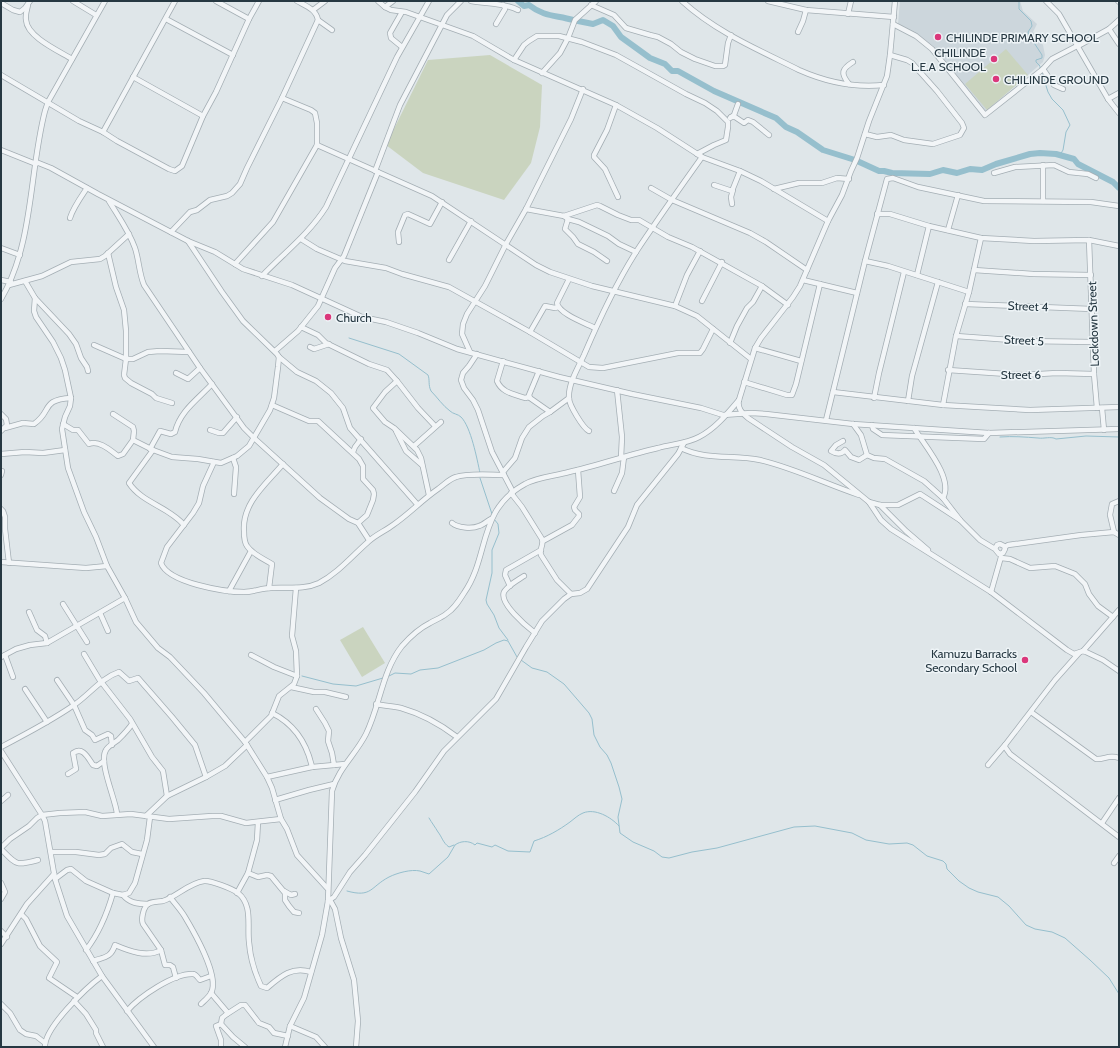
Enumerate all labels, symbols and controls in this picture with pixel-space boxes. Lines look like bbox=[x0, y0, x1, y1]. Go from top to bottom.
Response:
place label: CHILINDE PRIMARY SCHOOL bbox=[946, 30, 1099, 45]
marker: CHILINDE PRIMARY SCHOOL bbox=[933, 32, 943, 42]
place label: CHILINDE L.E.A SCHOOL bbox=[911, 45, 986, 74]
marker: CHILINDE L.E.A SCHOOL bbox=[989, 54, 999, 64]
place label: CHILINDE GROUND bbox=[1004, 72, 1109, 87]
marker: CHILINDE GROUND bbox=[991, 74, 1001, 84]
street label: Lockdown Street bbox=[1084, 281, 1102, 367]
street label: Street 4 bbox=[1008, 298, 1049, 314]
place label: Church bbox=[336, 310, 372, 325]
marker: Church bbox=[323, 312, 333, 322]
street label: Street 5 bbox=[1004, 331, 1044, 349]
street label: Street 6 bbox=[1001, 367, 1041, 382]
place label: Kamuzu Barracks Secondary School bbox=[925, 646, 1017, 675]
marker: Kamuzu Barracks Secondary School bbox=[1020, 655, 1030, 665]

